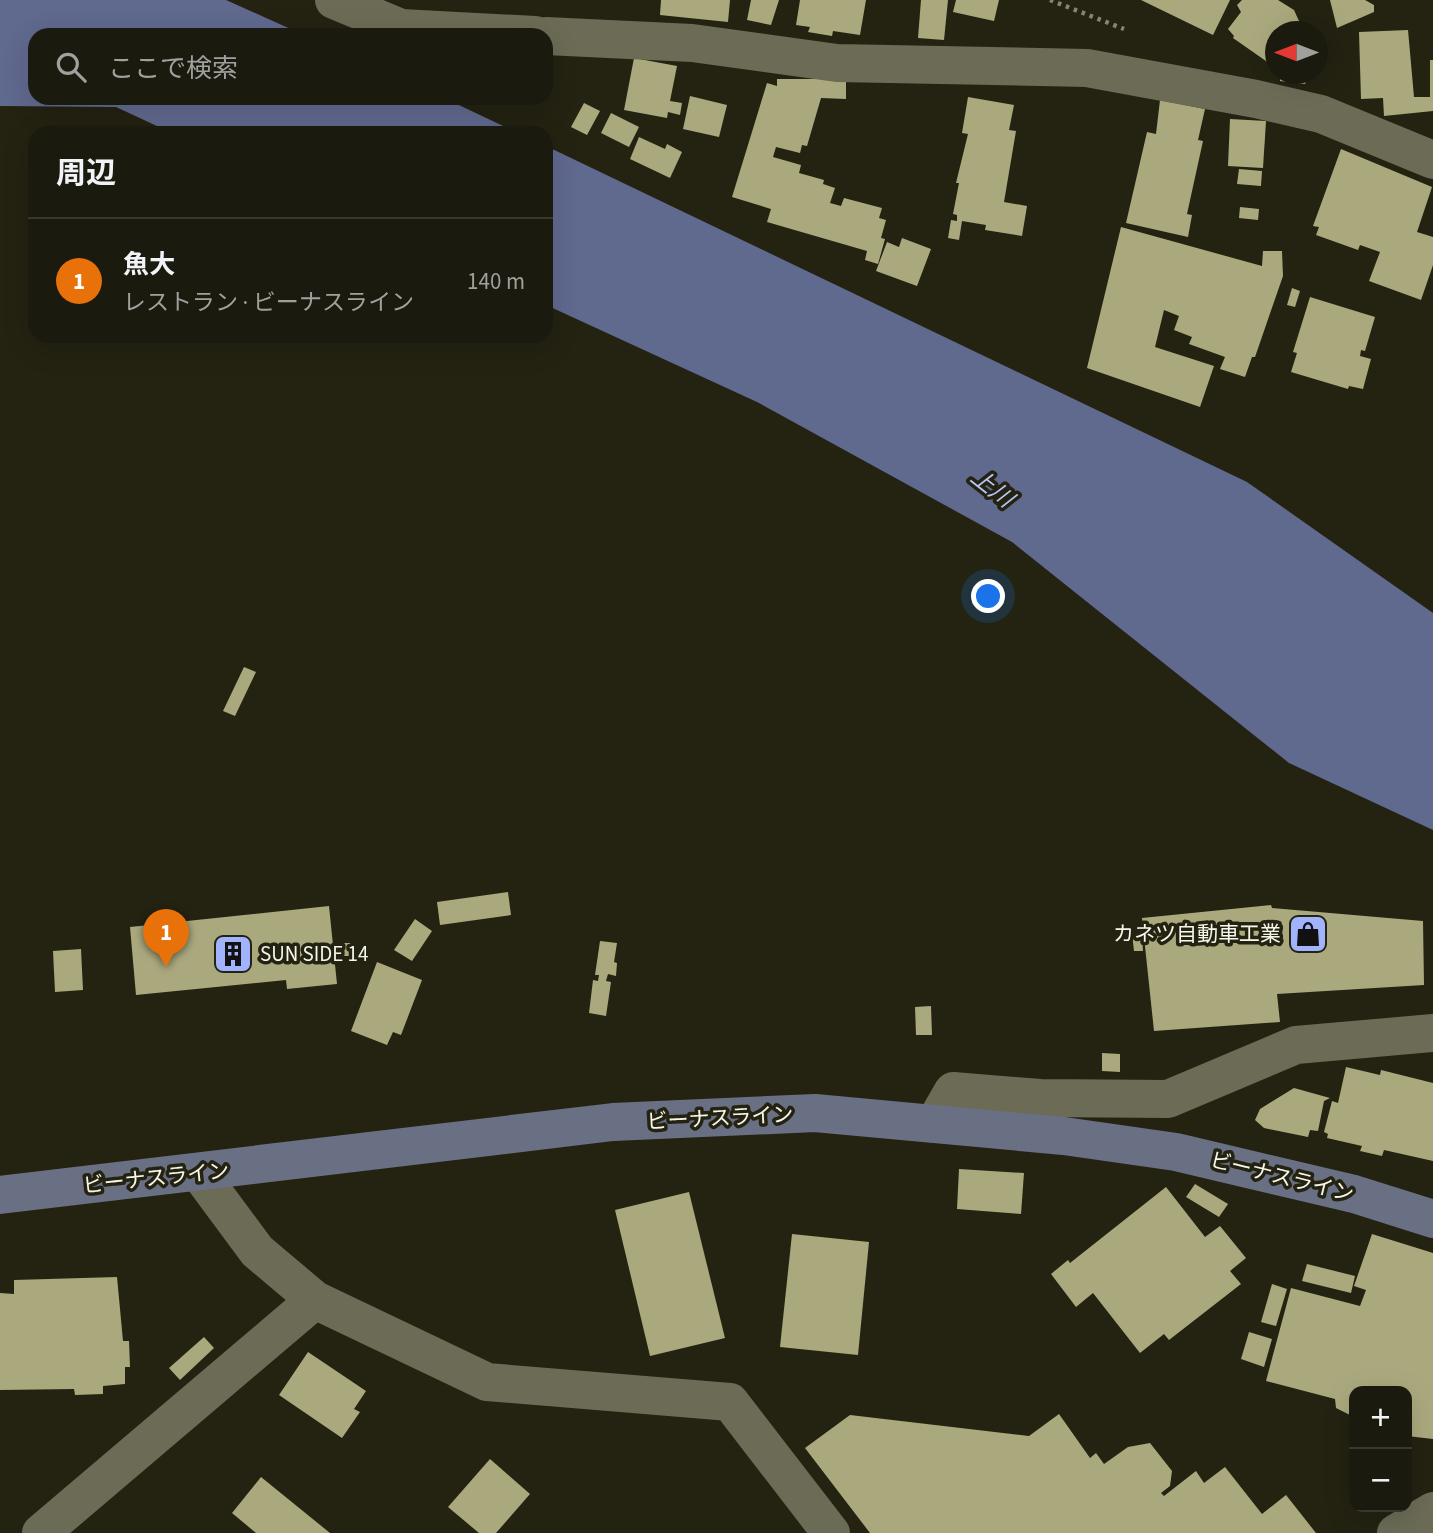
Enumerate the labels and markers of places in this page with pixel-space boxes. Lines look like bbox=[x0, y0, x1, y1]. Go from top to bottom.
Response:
pin: 1 bbox=[143, 909, 189, 967]
shop icon: カネツ自動車工業 bbox=[1287, 913, 1329, 955]
place label: カネツ自動車工業 bbox=[1113, 919, 1281, 949]
building icon: SUN SIDE 14 bbox=[212, 933, 254, 975]
place label: SUN SIDE 14 bbox=[260, 939, 368, 969]

